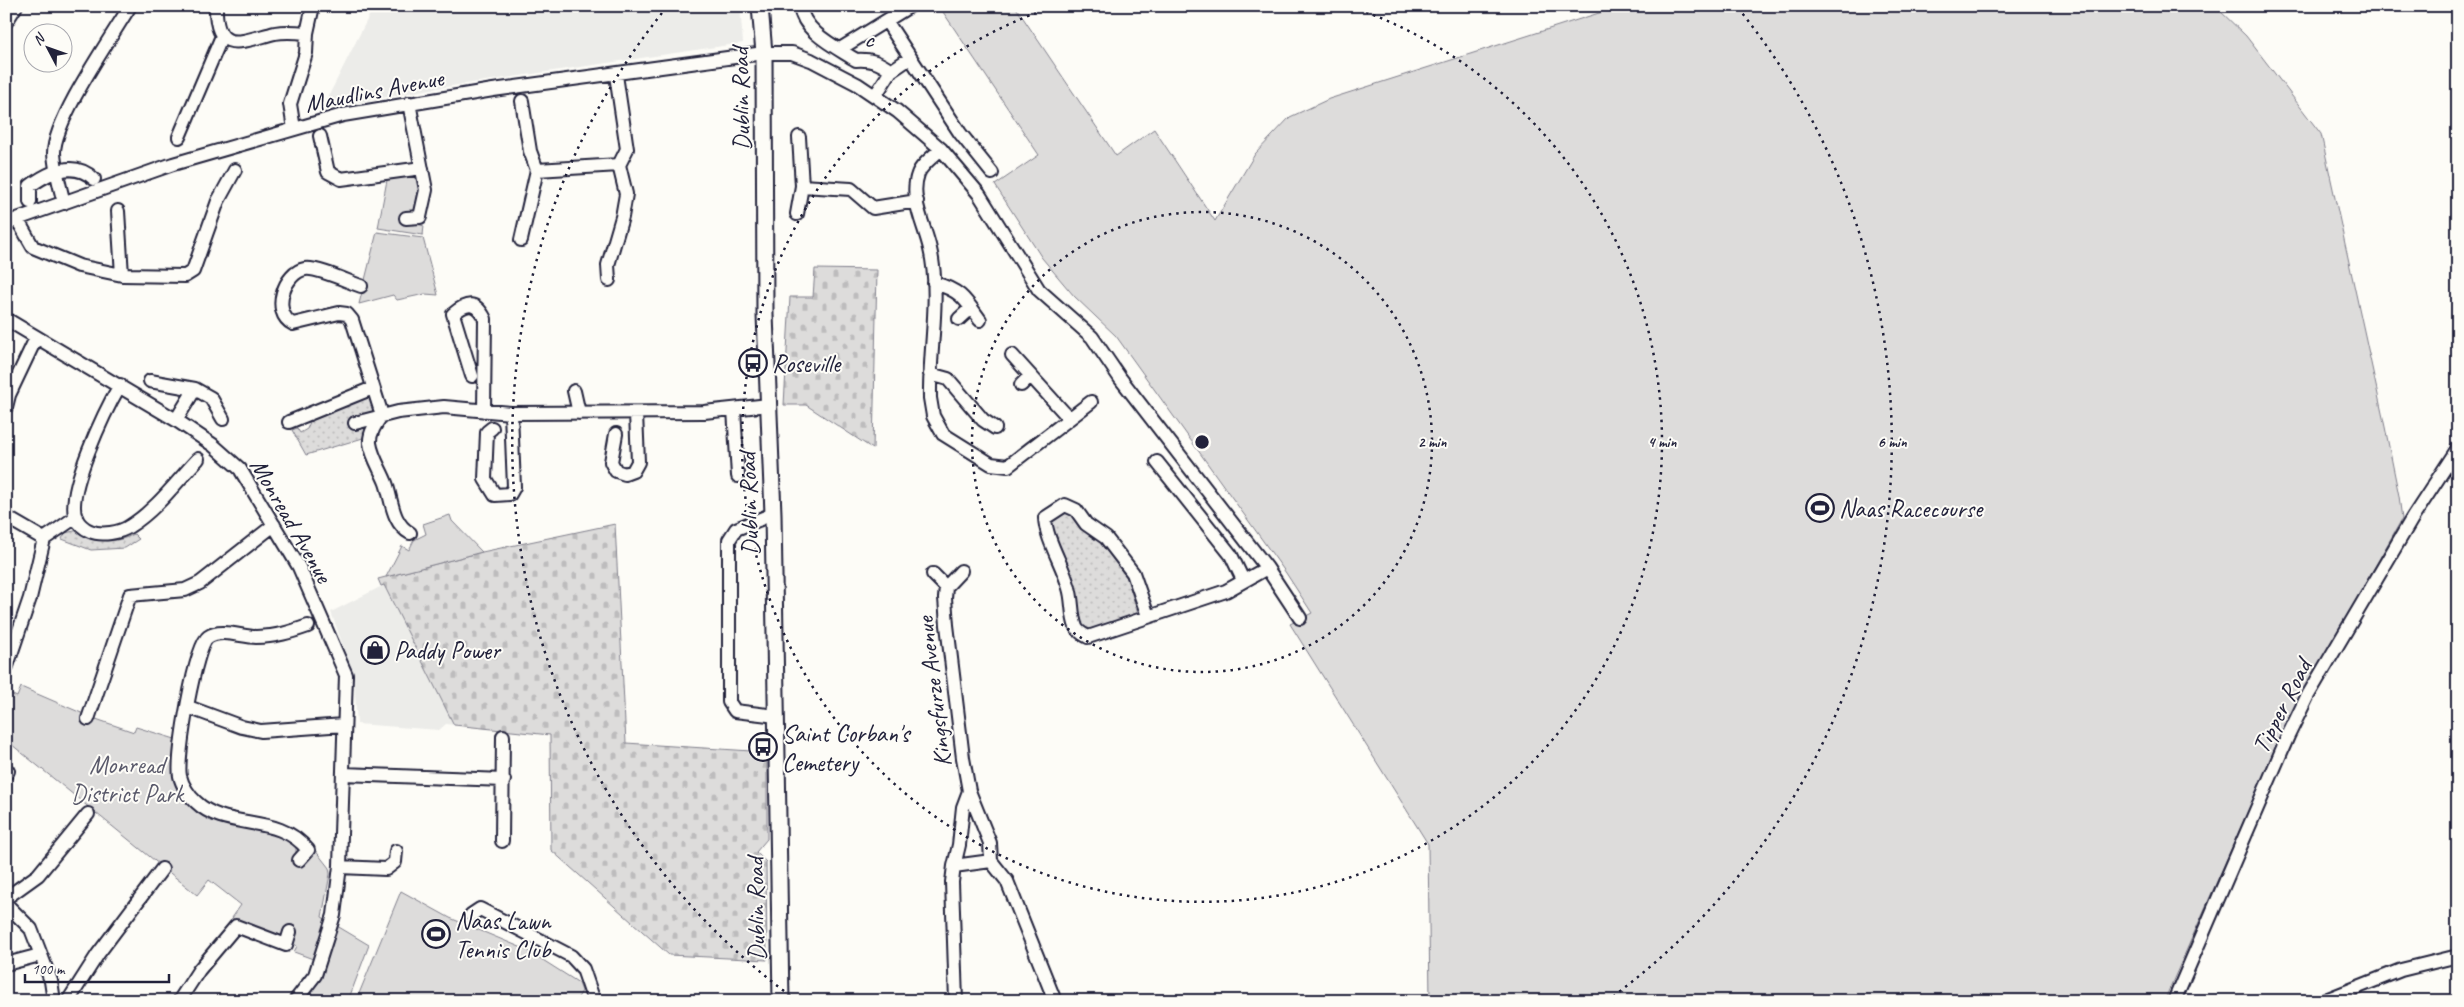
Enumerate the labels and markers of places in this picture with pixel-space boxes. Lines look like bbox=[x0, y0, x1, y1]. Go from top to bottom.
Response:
bus stop icon: Roseville bbox=[738, 348, 768, 378]
place label: Roseville bbox=[772, 348, 842, 380]
centre of rings bbox=[1193, 433, 1211, 451]
sports icon: Naas Racecourse bbox=[1805, 493, 1835, 523]
place label: Naas Racecourse bbox=[1839, 493, 1984, 525]
shop icon: Paddy Power bbox=[360, 635, 390, 665]
place label: Paddy Power bbox=[394, 635, 502, 667]
place label: Saint Corban's Cemetery bbox=[782, 718, 912, 779]
bus stop icon: Saint Corban's Cemetery bbox=[748, 732, 778, 762]
place label: Naas Lawn Tennis Club bbox=[455, 905, 552, 966]
sports icon: Naas Lawn Tennis Club bbox=[421, 919, 451, 949]

